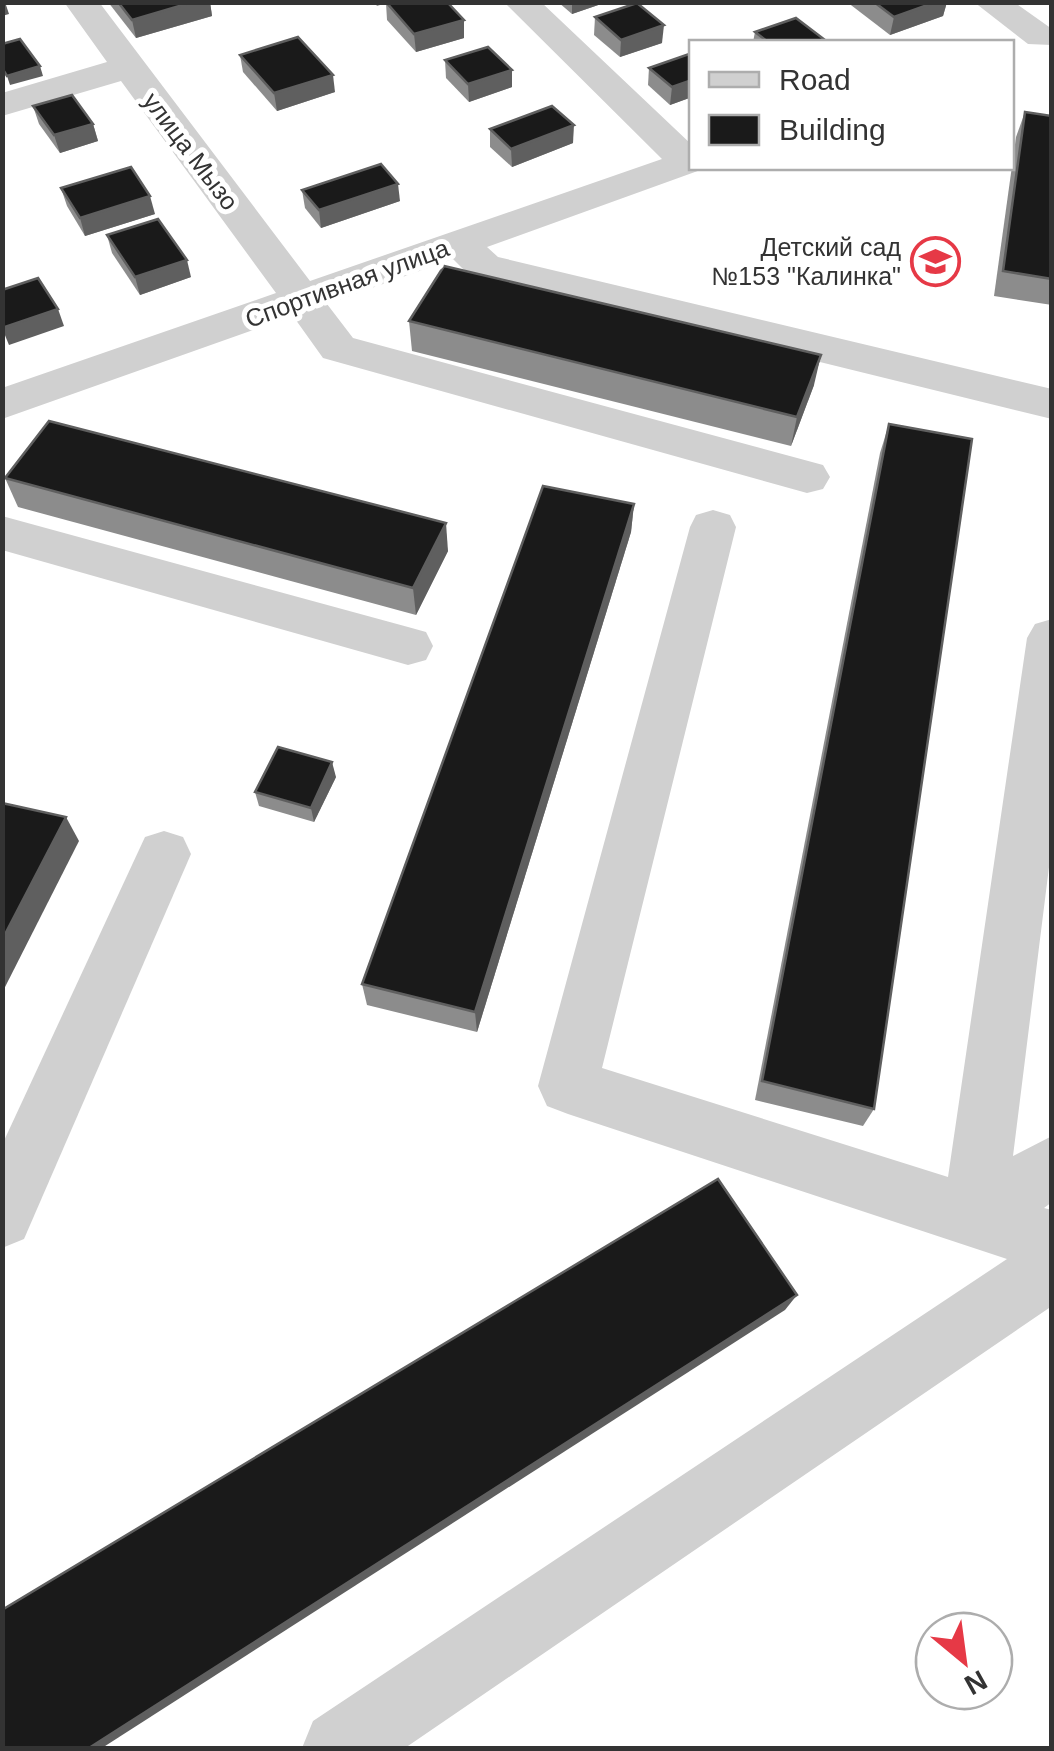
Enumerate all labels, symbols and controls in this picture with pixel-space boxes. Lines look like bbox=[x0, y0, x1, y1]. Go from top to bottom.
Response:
legend bbox=[689, 40, 1014, 170]
text: Road bbox=[779, 63, 851, 96]
street label: улица Мызо bbox=[138, 87, 244, 215]
text: Building bbox=[779, 113, 886, 146]
street label: Спортивная улица bbox=[241, 233, 453, 333]
place label: Детский сад №153 "Калинка" bbox=[712, 233, 901, 290]
school or university icon: Детский сад №153 "Калинка" bbox=[910, 235, 962, 287]
north arrow bbox=[914, 1611, 1014, 1711]
text: N bbox=[960, 1664, 992, 1701]

